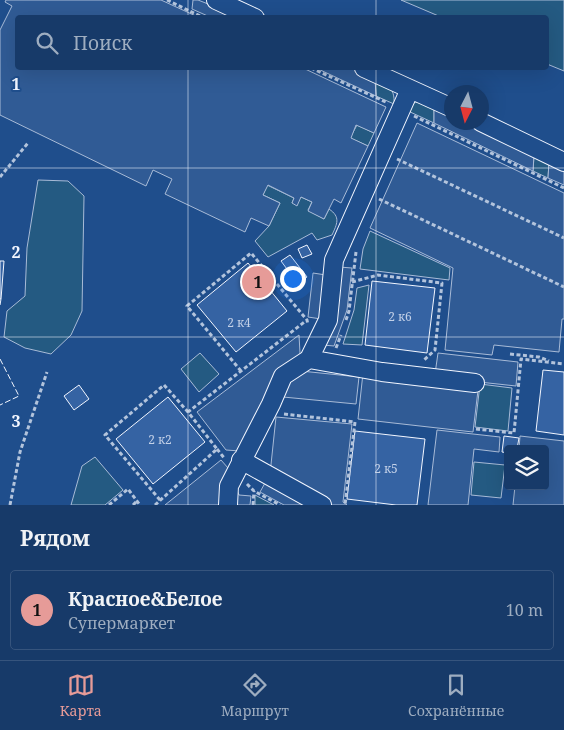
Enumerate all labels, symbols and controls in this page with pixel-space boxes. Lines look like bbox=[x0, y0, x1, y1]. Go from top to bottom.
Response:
search box bbox=[15, 15, 549, 70]
icon: search bbox=[33, 29, 61, 57]
text: Поиск bbox=[73, 30, 132, 56]
text: 1 bbox=[11, 73, 21, 95]
north arrow bbox=[444, 85, 489, 130]
text: 2 bbox=[11, 241, 21, 263]
pin: 1 bbox=[242, 263, 274, 301]
your location bbox=[280, 266, 306, 292]
house number: 2 к6 bbox=[388, 308, 412, 325]
house number: 2 к4 bbox=[227, 314, 251, 331]
text: 3 bbox=[11, 410, 21, 432]
house number: 2 к2 bbox=[148, 431, 172, 448]
map controls bbox=[504, 445, 549, 490]
button: layers bbox=[504, 445, 549, 490]
house number: 2 к5 bbox=[374, 460, 398, 477]
text: Рядом bbox=[20, 524, 90, 552]
text: Красное&Белое bbox=[68, 586, 223, 612]
text: 1 bbox=[32, 599, 42, 621]
text: 10 m bbox=[506, 599, 543, 621]
text: Супермаркет bbox=[68, 612, 175, 634]
tab: Карта bbox=[60, 671, 102, 720]
tab: Маршрут bbox=[221, 671, 289, 720]
tab: Сохранённые bbox=[408, 671, 504, 720]

